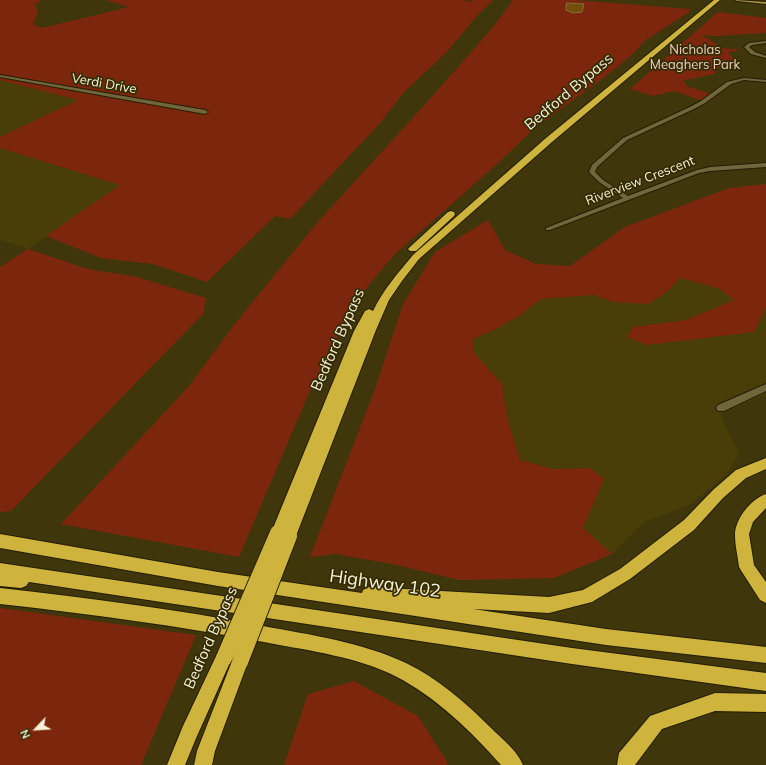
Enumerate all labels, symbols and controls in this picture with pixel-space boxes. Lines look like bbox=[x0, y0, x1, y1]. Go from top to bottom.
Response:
park label: Nicholas Meaghers Park bbox=[650, 42, 740, 73]
street label: Bedford Bypass bbox=[521, 50, 617, 134]
street label: Verdi Drive bbox=[70, 71, 138, 97]
street label: Riverview Crescent bbox=[583, 153, 697, 209]
street label: Bedford Bypass bbox=[307, 286, 369, 394]
street label: Highway 102 bbox=[328, 565, 442, 603]
street label: Bedford Bypass bbox=[180, 584, 242, 692]
north arrow bbox=[16, 709, 56, 749]
text: N bbox=[17, 727, 33, 741]

